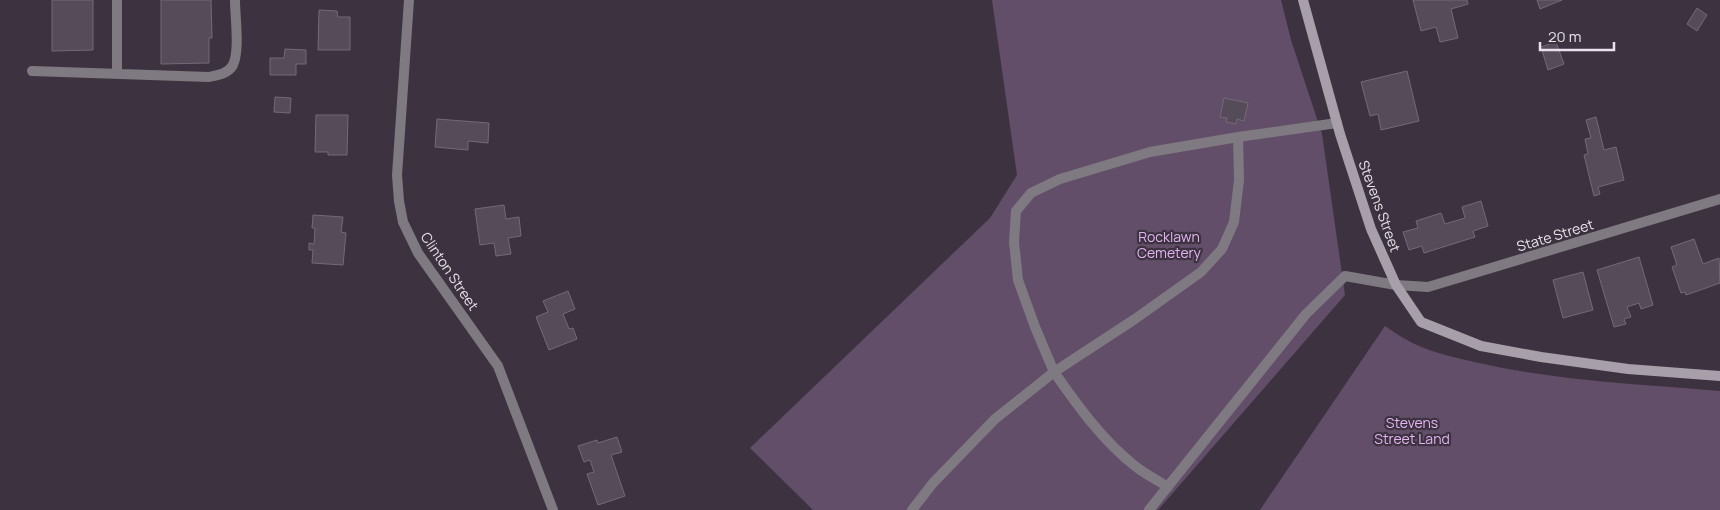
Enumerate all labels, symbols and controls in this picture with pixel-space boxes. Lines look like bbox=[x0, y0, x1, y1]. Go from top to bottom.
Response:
scale bar bbox=[1540, 20, 1614, 52]
text: 20 m bbox=[1548, 26, 1581, 47]
street label: Stevens Street bbox=[1355, 158, 1406, 255]
street label: State Street bbox=[1514, 214, 1596, 256]
park label: Rocklawn Cemetery bbox=[1137, 227, 1202, 262]
street label: Clinton Street bbox=[417, 228, 483, 314]
park label: Stevens Street Land bbox=[1374, 413, 1450, 448]

